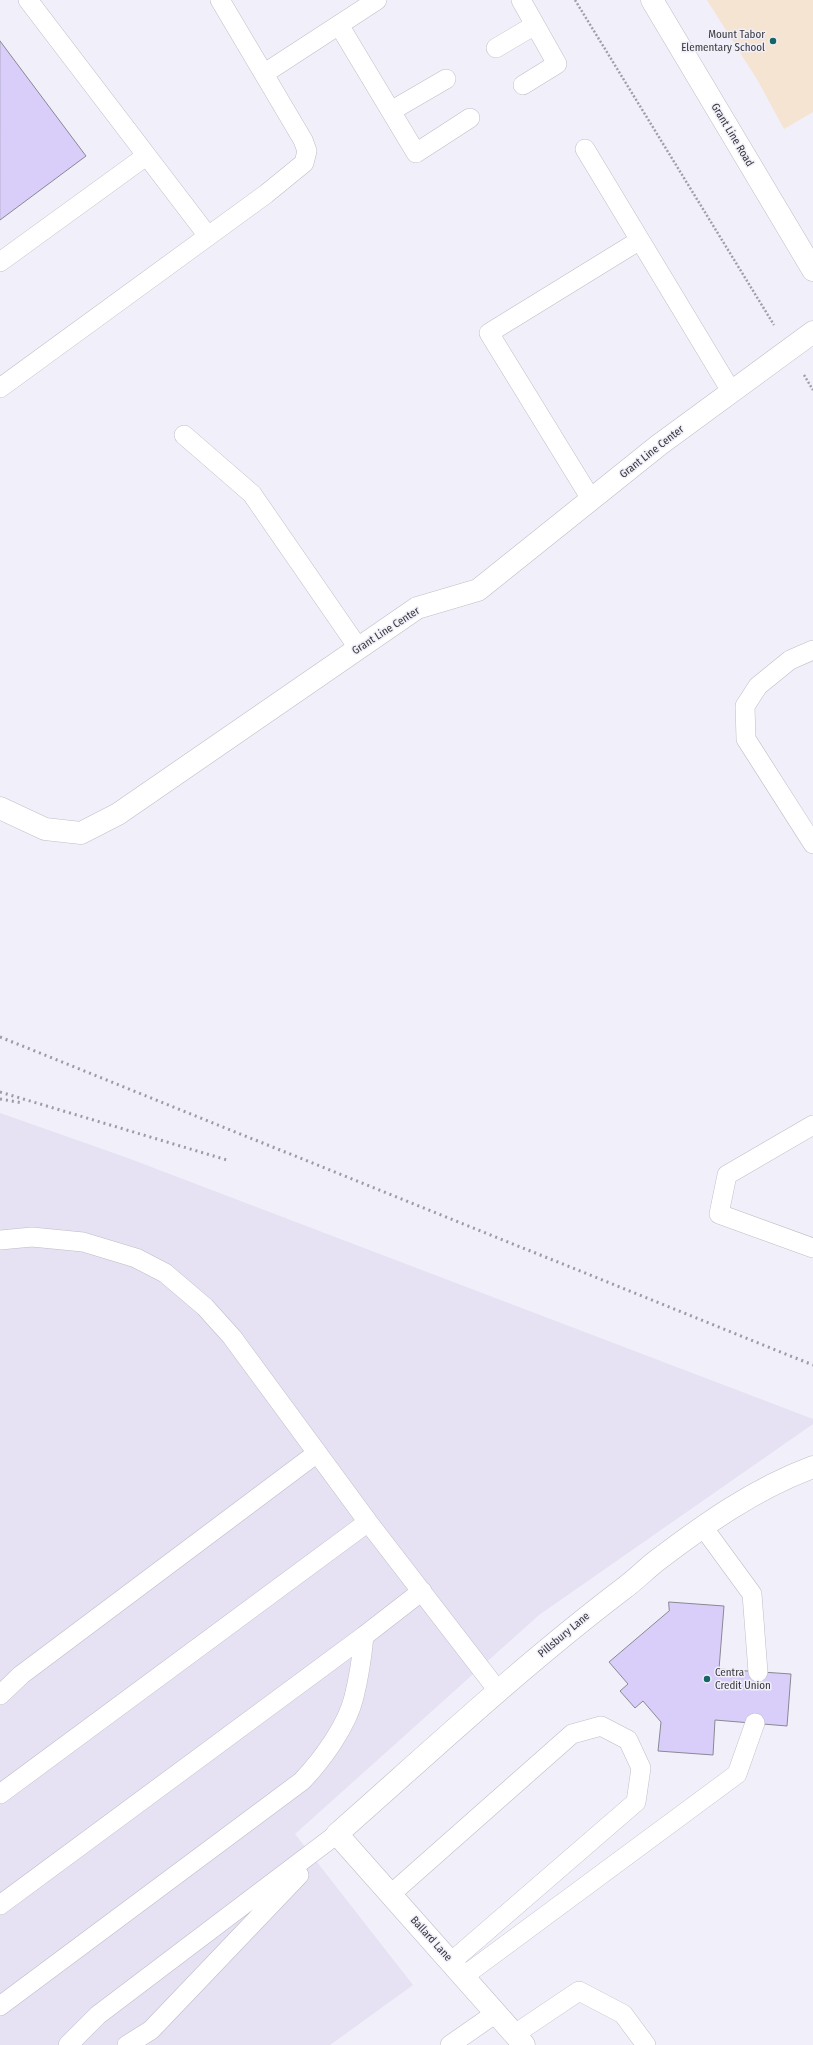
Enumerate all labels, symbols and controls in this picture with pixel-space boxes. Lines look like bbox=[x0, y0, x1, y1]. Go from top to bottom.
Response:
place label: Mount Tabor Elementary School bbox=[681, 28, 765, 54]
marker: Mount Tabor Elementary School bbox=[768, 36, 778, 46]
street label: Grant Line Road bbox=[708, 101, 756, 169]
street label: Grant Line Center bbox=[617, 423, 687, 481]
street label: Grant Line Center bbox=[350, 604, 422, 658]
street label: Pillsbury Lane bbox=[535, 1610, 593, 1660]
place label: Centra Credit Union bbox=[715, 1666, 771, 1692]
marker: Centra Credit Union bbox=[702, 1674, 712, 1684]
street label: Ballard Lane bbox=[407, 1914, 455, 1964]

